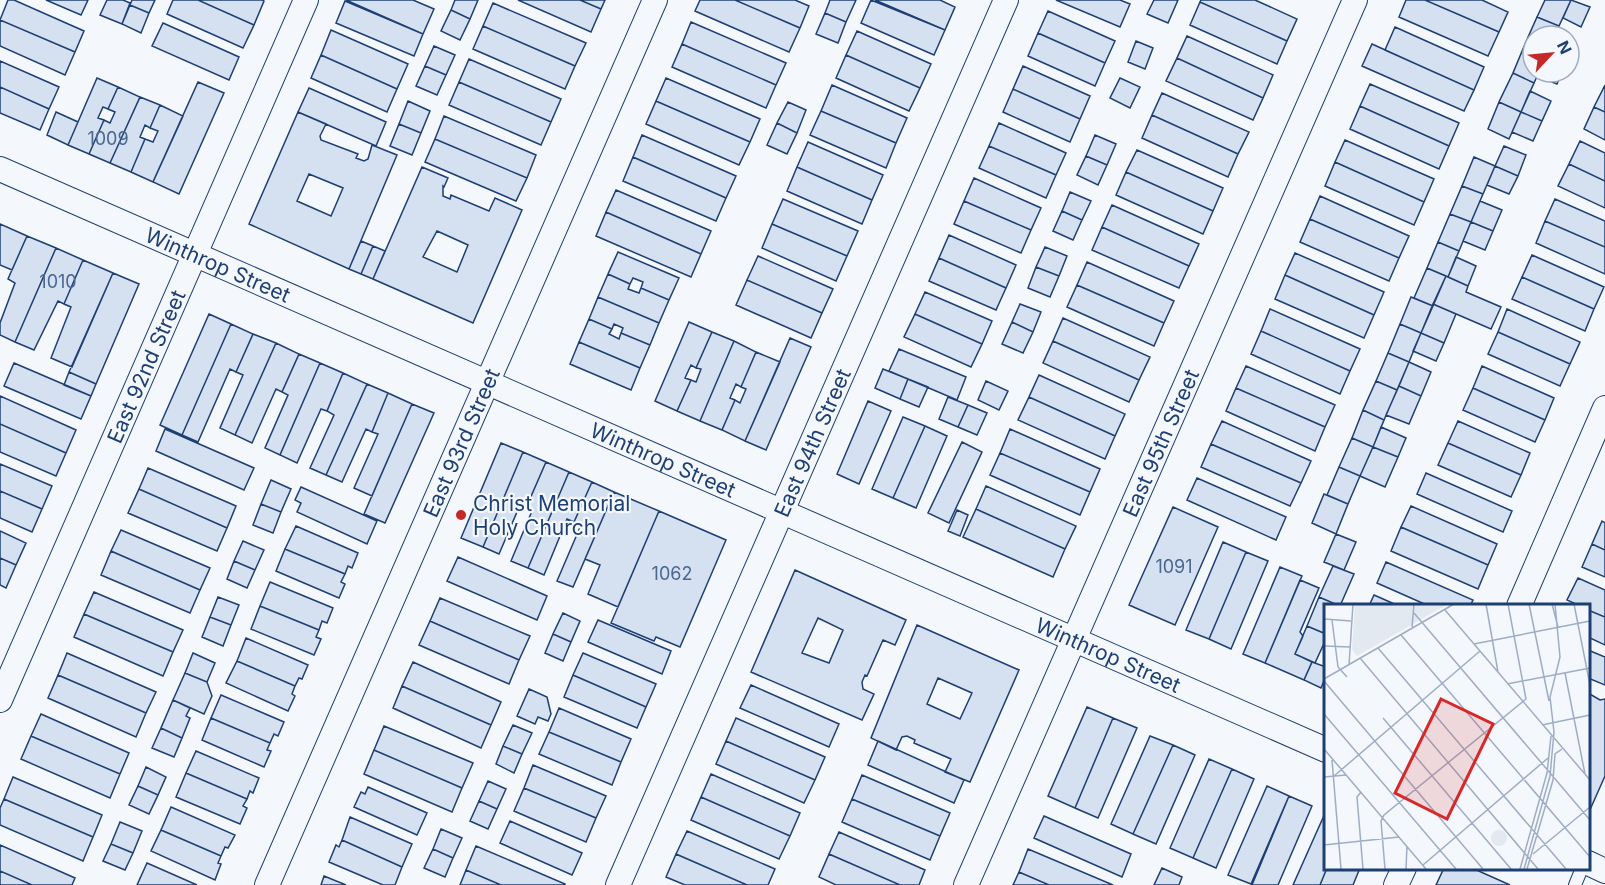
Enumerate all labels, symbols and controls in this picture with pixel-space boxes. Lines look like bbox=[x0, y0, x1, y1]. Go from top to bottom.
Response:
north arrow bbox=[1521, 24, 1581, 84]
text: N bbox=[1553, 38, 1576, 57]
house number: 1009 bbox=[87, 128, 129, 149]
street label: Winthrop Street bbox=[142, 222, 294, 307]
house number: 1010 bbox=[39, 271, 77, 292]
street label: East 92nd Street bbox=[101, 286, 190, 447]
street label: East 93rd Street bbox=[417, 364, 505, 521]
street label: East 94th Street bbox=[768, 365, 855, 521]
street label: East 95th Street bbox=[1117, 365, 1204, 520]
street label: Winthrop Street bbox=[587, 417, 740, 502]
place label: Christ Memorial Holy Church bbox=[473, 491, 630, 540]
marker: Christ Memorial Holy Church bbox=[454, 508, 468, 522]
house number: 1091 bbox=[1155, 556, 1193, 577]
house number: 1062 bbox=[652, 563, 692, 584]
inset map bbox=[1324, 604, 1590, 870]
street label: Winthrop Street bbox=[1032, 612, 1185, 697]

